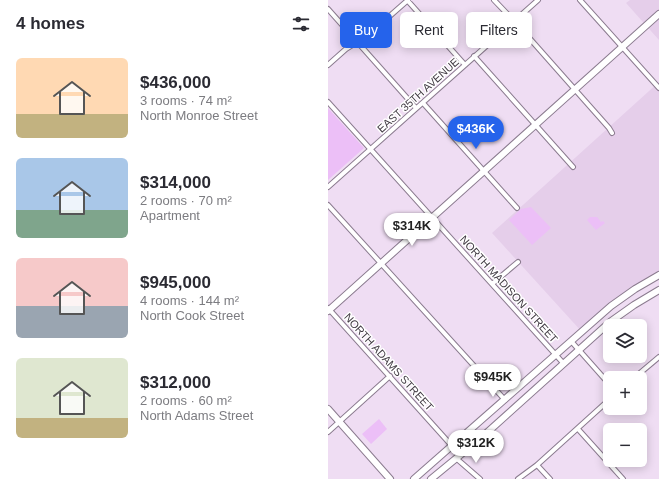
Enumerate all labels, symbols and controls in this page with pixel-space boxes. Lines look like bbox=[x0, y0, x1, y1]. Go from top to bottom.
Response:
chip: Buy bbox=[340, 12, 392, 48]
chip: Rent bbox=[400, 12, 458, 48]
chip: Filters bbox=[466, 12, 532, 48]
icon: filters bbox=[290, 13, 312, 35]
text: 4 homes bbox=[16, 14, 85, 33]
street label: EAST 35TH AVENUE bbox=[375, 55, 461, 135]
text: $436,000 bbox=[140, 73, 211, 92]
icon: home bbox=[48, 74, 96, 122]
text: 3 rooms · 74 m² bbox=[140, 93, 232, 108]
text: North Monroe Street bbox=[140, 108, 258, 123]
pin: $436K bbox=[448, 116, 504, 150]
text: $436K bbox=[457, 121, 495, 136]
text: $314,000 bbox=[140, 173, 211, 192]
icon: home bbox=[48, 174, 96, 222]
text: 2 rooms · 70 m² bbox=[140, 193, 232, 208]
text: Apartment bbox=[140, 208, 200, 223]
pin: $314K bbox=[384, 213, 440, 247]
text: $314K bbox=[393, 218, 431, 233]
street label: NORTH MADISON STREET bbox=[458, 233, 560, 345]
text: $945,000 bbox=[140, 273, 211, 292]
icon: home bbox=[48, 274, 96, 322]
text: 4 rooms · 144 m² bbox=[140, 293, 239, 308]
text: North Cook Street bbox=[140, 308, 244, 323]
street label: NORTH ADAMS STREET bbox=[342, 311, 436, 413]
map controls bbox=[603, 319, 647, 467]
button: layers bbox=[603, 319, 647, 363]
pin: $945K bbox=[465, 364, 521, 398]
text: $945K bbox=[474, 369, 512, 384]
button: + bbox=[603, 371, 647, 415]
text: $312,000 bbox=[140, 373, 211, 392]
icon: home bbox=[48, 374, 96, 422]
text: 2 rooms · 60 m² bbox=[140, 393, 232, 408]
text: North Adams Street bbox=[140, 408, 253, 423]
button: − bbox=[603, 423, 647, 467]
pin: $312K bbox=[448, 430, 504, 464]
text: $312K bbox=[457, 435, 495, 450]

